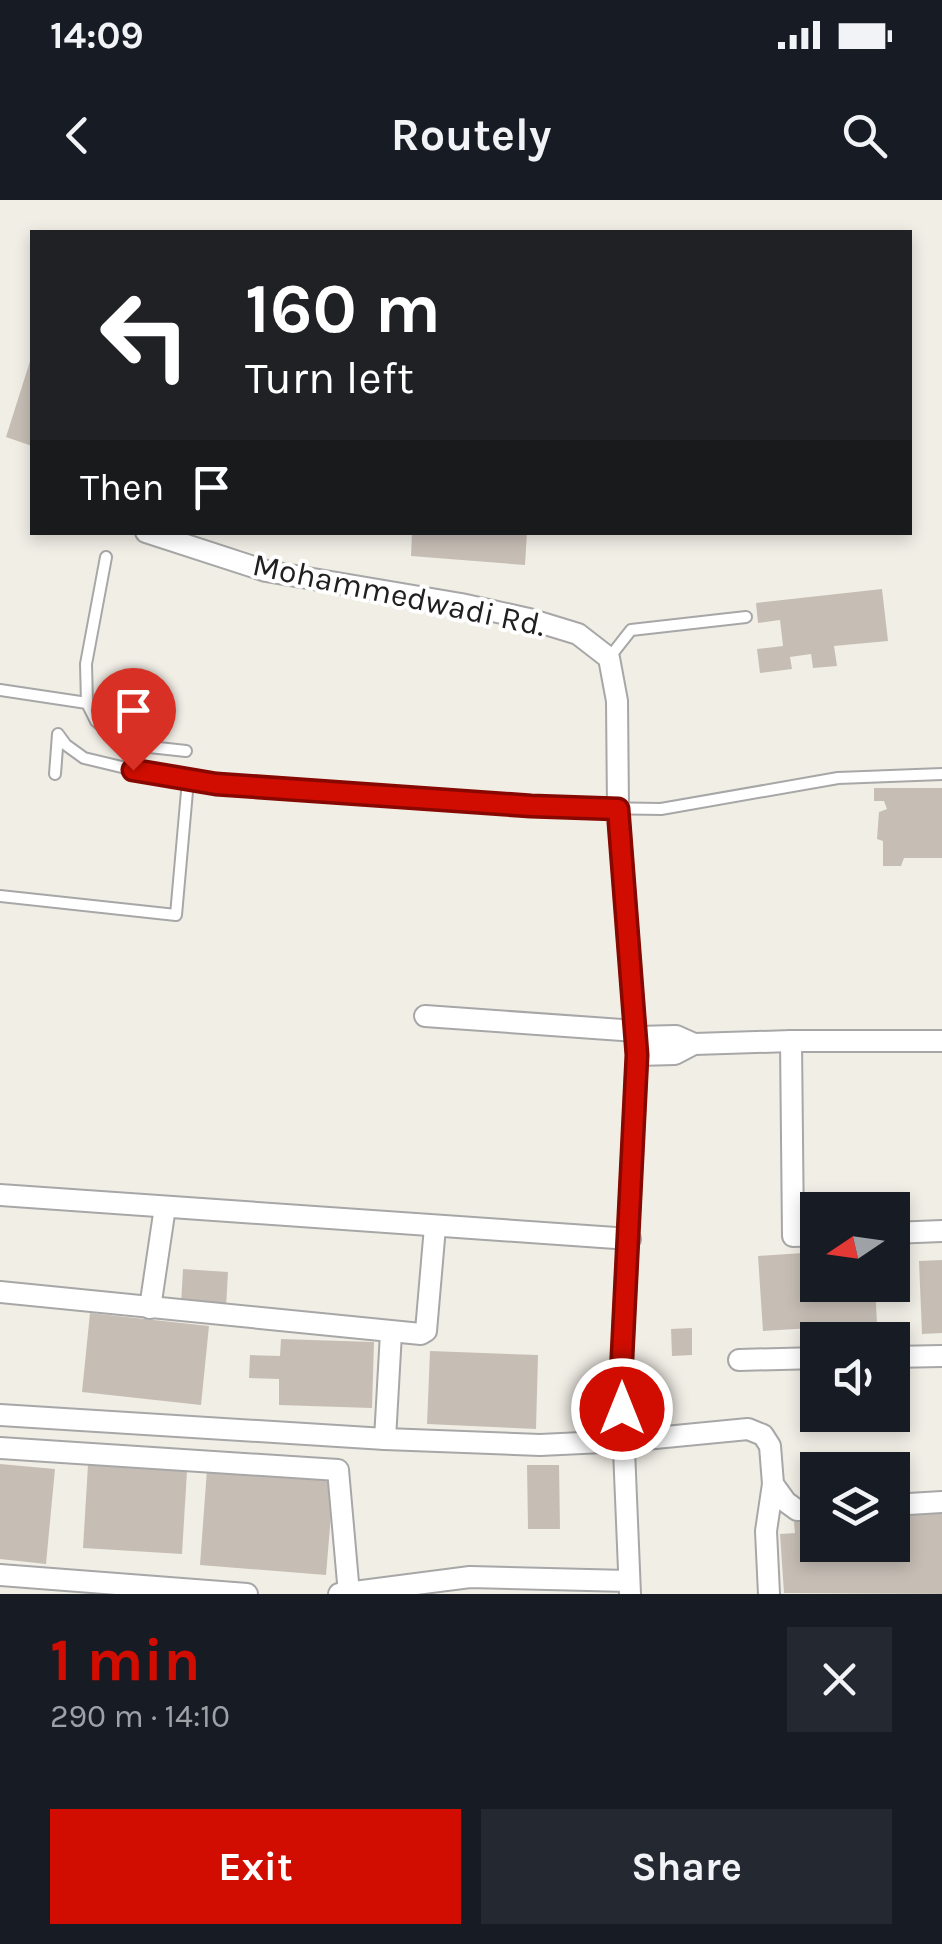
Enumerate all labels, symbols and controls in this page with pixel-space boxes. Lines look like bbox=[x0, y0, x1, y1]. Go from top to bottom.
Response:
text: 14:09 bbox=[50, 13, 144, 58]
icon: back bbox=[50, 108, 105, 163]
icon: search bbox=[837, 108, 892, 163]
text: Routely bbox=[391, 109, 551, 161]
text: 160 m bbox=[245, 268, 441, 350]
icon: left bbox=[80, 270, 210, 400]
text: Turn left bbox=[245, 352, 414, 404]
icon: arrive bbox=[184, 460, 239, 515]
text: Then bbox=[80, 465, 164, 510]
street label: Mohammedwadi Rd. bbox=[249, 546, 549, 644]
pin bbox=[91, 668, 176, 771]
icon: arrive bbox=[106, 683, 161, 738]
north arrow bbox=[800, 1192, 910, 1302]
map controls bbox=[800, 1192, 910, 1562]
button: sound bbox=[800, 1322, 910, 1432]
position arrow bbox=[570, 1357, 674, 1461]
button: layers bbox=[800, 1452, 910, 1562]
text: 1 min bbox=[50, 1625, 201, 1695]
button: close bbox=[787, 1627, 892, 1732]
text: 290 m · 14:10 bbox=[50, 1698, 230, 1735]
button: Exit bbox=[50, 1809, 461, 1924]
button: Share bbox=[481, 1809, 892, 1924]

